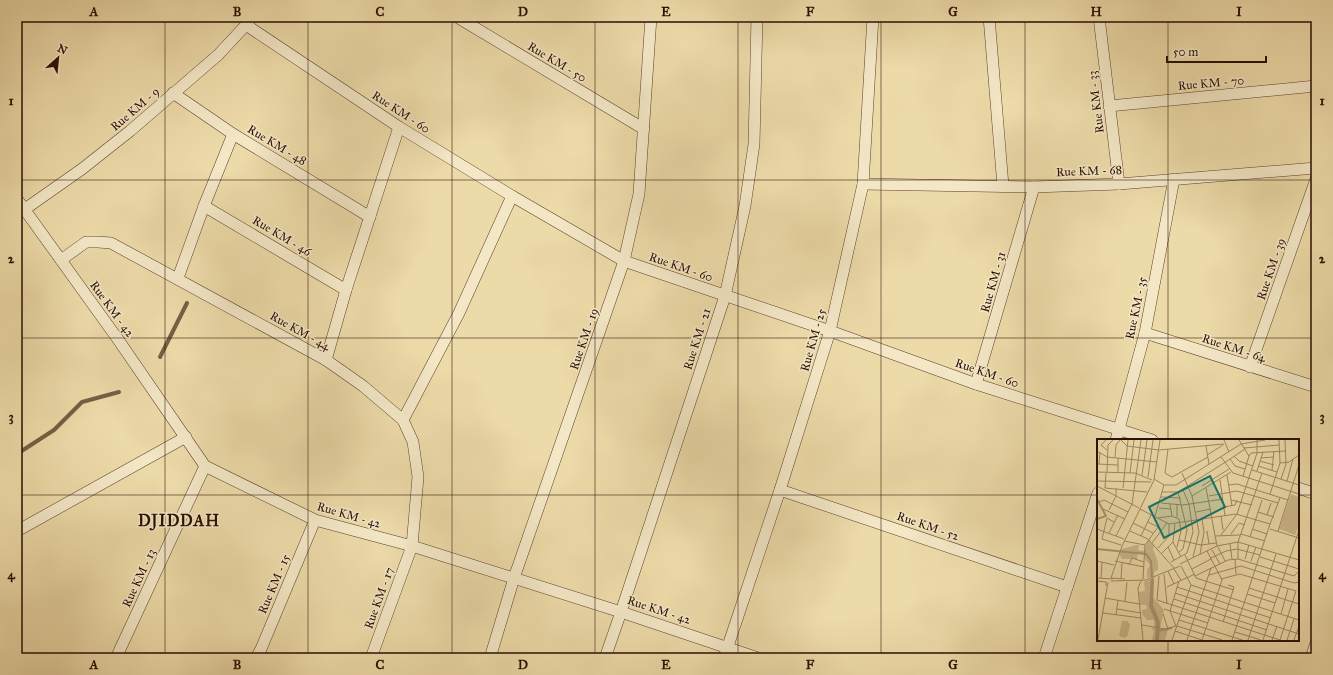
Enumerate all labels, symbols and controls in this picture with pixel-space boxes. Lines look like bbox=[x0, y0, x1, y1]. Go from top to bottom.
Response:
text: A bbox=[89, 4, 99, 20]
text: B bbox=[233, 4, 242, 20]
text: C bbox=[376, 4, 385, 20]
text: D bbox=[518, 4, 528, 20]
text: E bbox=[661, 4, 671, 20]
text: F bbox=[806, 4, 815, 20]
text: G bbox=[948, 4, 958, 20]
text: H bbox=[1090, 4, 1102, 20]
text: I bbox=[1236, 4, 1242, 20]
north arrow bbox=[38, 38, 78, 78]
scale bar bbox=[1167, 38, 1266, 64]
street label: Rue KM - 50 bbox=[525, 39, 589, 85]
text: N bbox=[55, 42, 70, 58]
text: 50 m bbox=[1173, 45, 1198, 59]
street label: Rue KM - 33 bbox=[1085, 70, 1107, 134]
street label: Rue KM - 70 bbox=[1177, 73, 1245, 93]
street label: Rue KM - 9 bbox=[108, 84, 162, 134]
street label: Rue KM - 60 bbox=[369, 88, 433, 136]
text: 1 bbox=[8, 93, 14, 109]
text: 1 bbox=[1319, 93, 1325, 109]
street label: Rue KM - 48 bbox=[245, 122, 309, 168]
street label: Rue KM - 68 bbox=[1056, 163, 1122, 179]
street label: Rue KM - 46 bbox=[250, 213, 315, 259]
street label: Rue KM - 39 bbox=[1254, 236, 1288, 302]
street label: Rue KM - 60 bbox=[647, 250, 715, 284]
street label: Rue KM - 31 bbox=[978, 250, 1008, 314]
text: 2 bbox=[8, 251, 15, 267]
text: 2 bbox=[1319, 251, 1326, 267]
street label: Rue KM - 35 bbox=[1123, 275, 1150, 341]
street label: Rue KM - 42 bbox=[87, 278, 137, 340]
street label: Rue KM - 19 bbox=[567, 306, 601, 372]
street label: Rue KM - 21 bbox=[680, 306, 714, 372]
street label: Rue KM - 25 bbox=[797, 307, 829, 373]
street label: Rue KM - 44 bbox=[267, 309, 333, 353]
street label: Rue KM - 64 bbox=[1200, 331, 1268, 365]
street label: Rue KM - 60 bbox=[953, 356, 1021, 390]
text: 3 bbox=[8, 409, 14, 425]
text: 3 bbox=[1319, 409, 1325, 425]
inset map bbox=[1097, 439, 1299, 641]
street label: Rue KM - 42 bbox=[315, 499, 383, 531]
street label: Rue KM - 52 bbox=[895, 509, 961, 543]
district label: DJIDDAH bbox=[138, 511, 220, 531]
street label: Rue KM - 13 bbox=[119, 546, 159, 609]
street label: Rue KM - 15 bbox=[255, 552, 293, 616]
street label: Rue KM - 17 bbox=[361, 565, 397, 631]
text: 4 bbox=[7, 567, 15, 583]
text: 4 bbox=[1318, 567, 1326, 583]
street label: Rue KM - 42 bbox=[625, 593, 693, 627]
text: A bbox=[89, 657, 99, 673]
text: B bbox=[233, 657, 242, 673]
text: C bbox=[376, 657, 385, 673]
text: D bbox=[518, 657, 528, 673]
text: E bbox=[661, 657, 671, 673]
text: F bbox=[806, 657, 815, 673]
text: G bbox=[948, 657, 958, 673]
text: H bbox=[1090, 657, 1102, 673]
text: I bbox=[1236, 657, 1242, 673]

